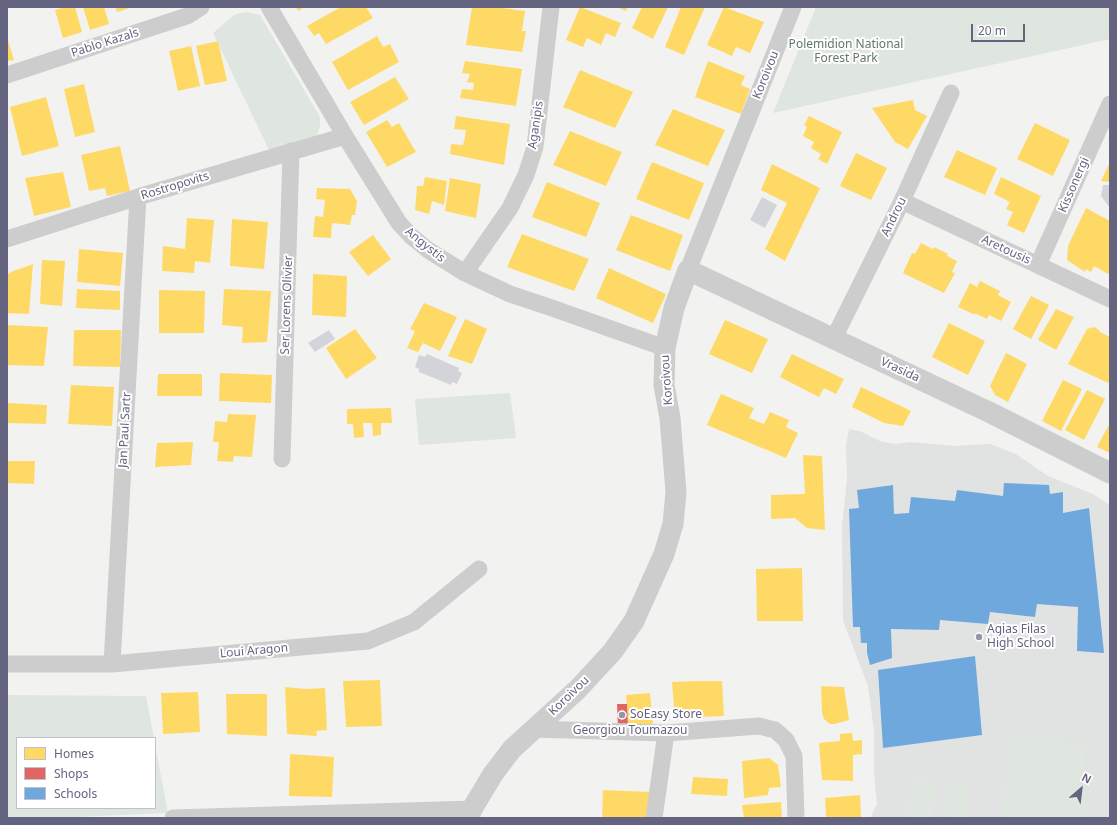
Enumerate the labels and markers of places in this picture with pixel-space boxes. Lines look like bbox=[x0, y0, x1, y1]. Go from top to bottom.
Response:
place label: Agias Filas High School bbox=[987, 623, 1054, 651]
marker: Agias Filas High School bbox=[974, 632, 984, 642]
place label: SoEasy Store bbox=[630, 708, 702, 722]
marker: SoEasy Store bbox=[617, 710, 627, 720]

